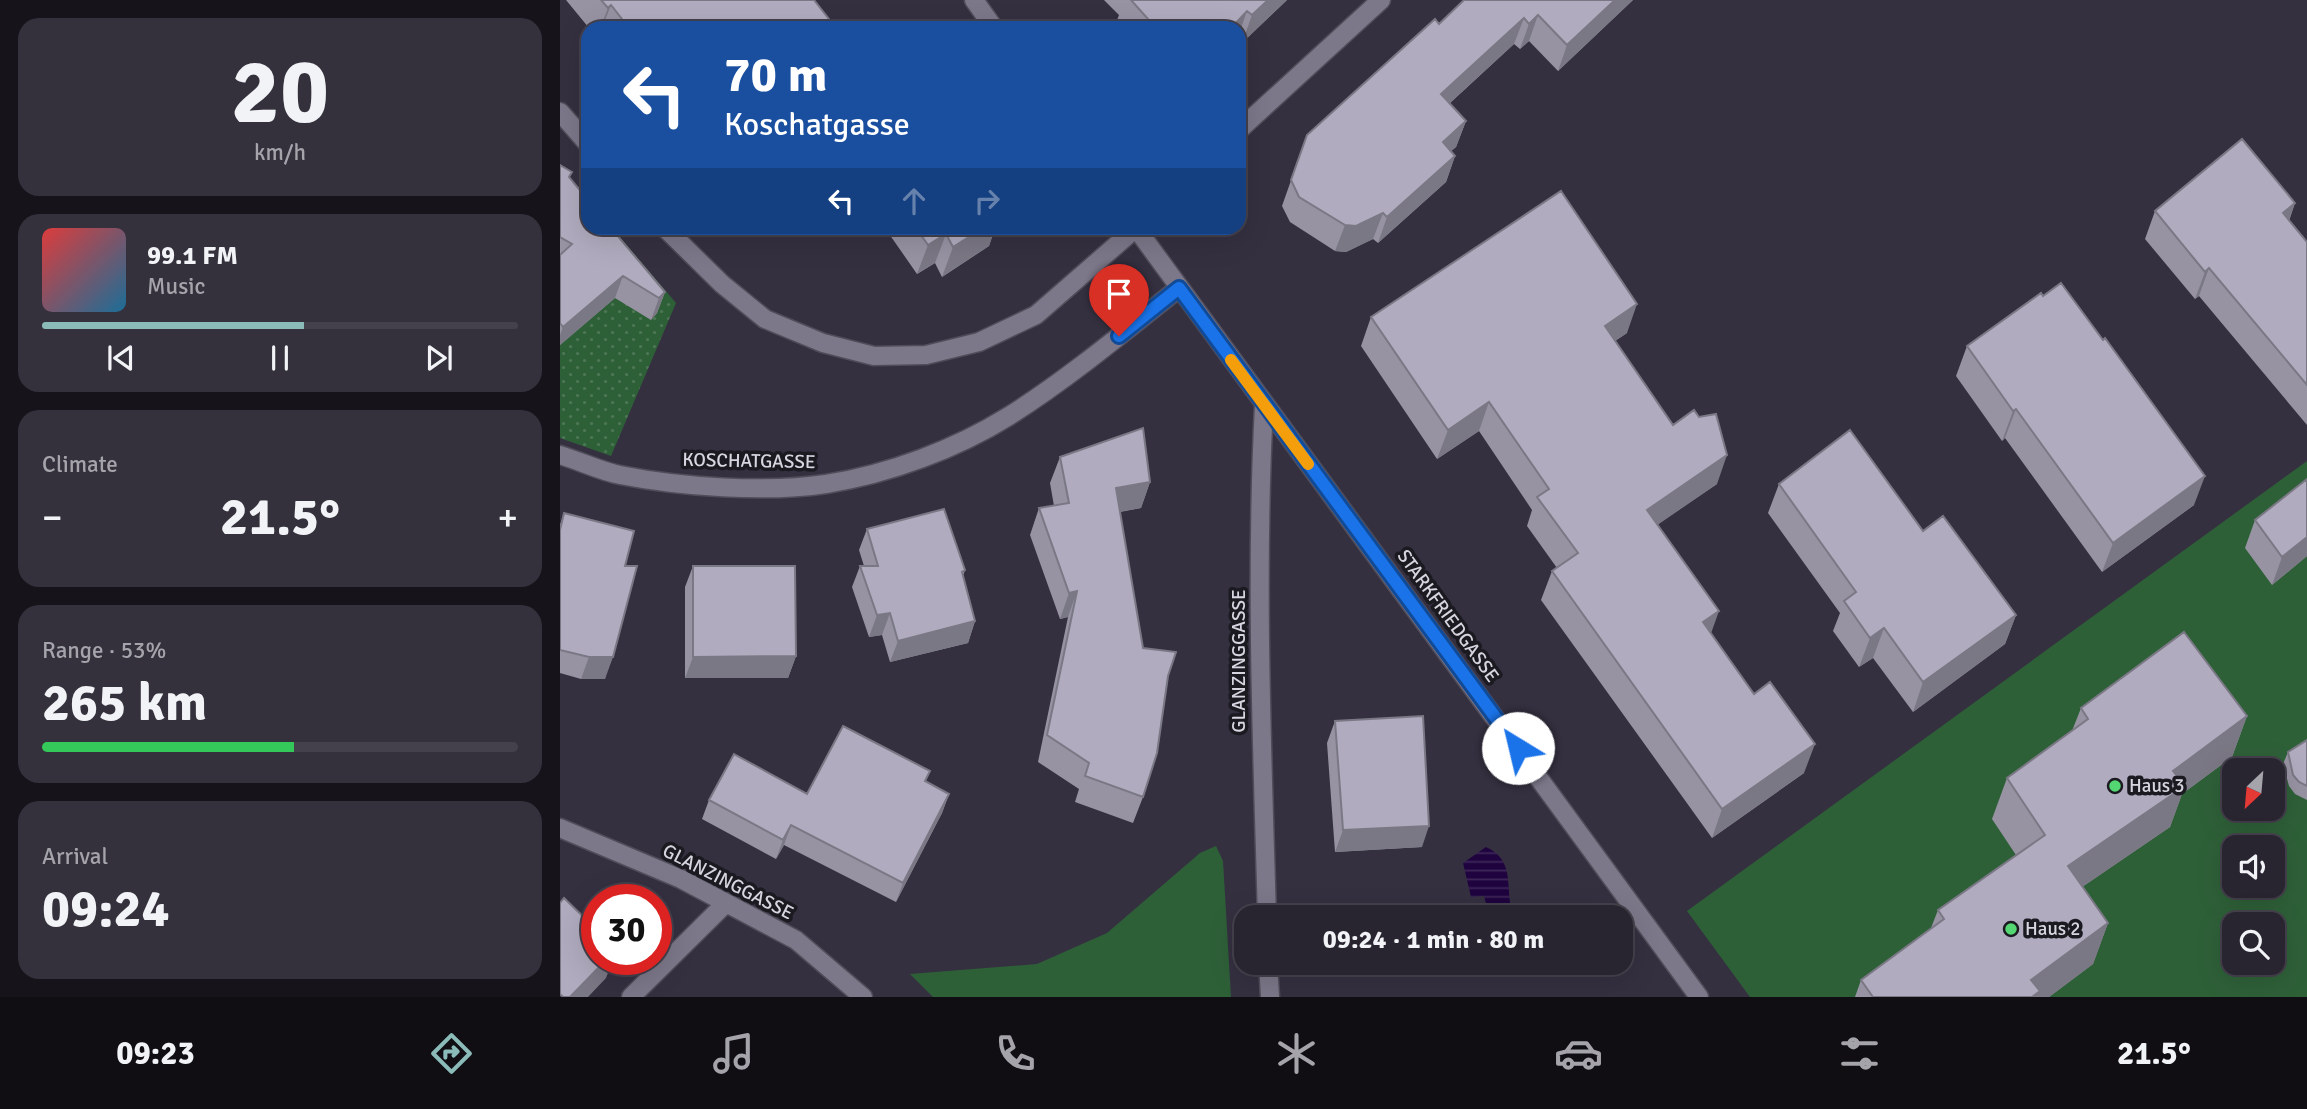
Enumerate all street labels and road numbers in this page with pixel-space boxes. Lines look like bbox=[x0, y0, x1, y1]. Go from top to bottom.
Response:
street label: KOSCHATGASSE bbox=[682, 448, 816, 474]
street label: STARKFRIEDGASSE bbox=[1392, 545, 1504, 687]
street label: GLANZINGGASSE bbox=[1227, 589, 1251, 733]
street label: GLANZINGGASSE bbox=[659, 839, 797, 925]

